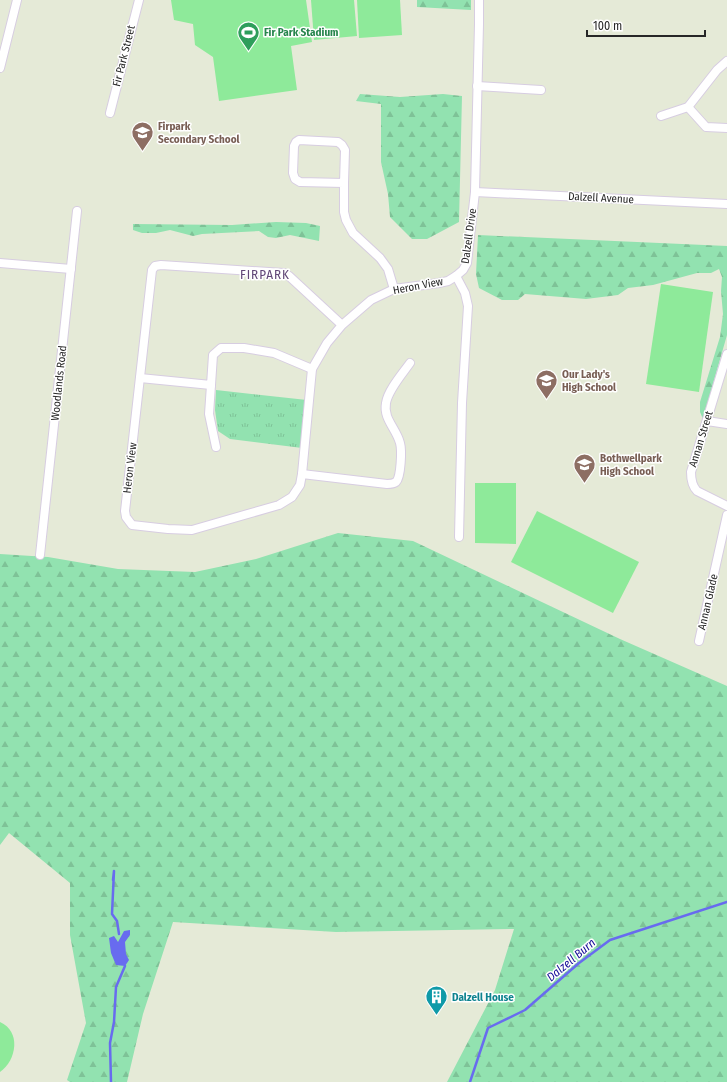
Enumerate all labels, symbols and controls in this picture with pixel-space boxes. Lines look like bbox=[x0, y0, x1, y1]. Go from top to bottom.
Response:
scale bar bbox=[587, 12, 705, 38]
sports icon: Fir Park Stadium bbox=[235, 19, 261, 52]
text: 100 m bbox=[593, 19, 622, 33]
street label: Fir Park Street bbox=[110, 24, 138, 88]
place label: Fir Park Stadium bbox=[264, 26, 339, 39]
school or university icon: Firpark Secondary School bbox=[130, 119, 156, 152]
place label: Firpark Secondary School bbox=[158, 120, 241, 146]
street label: Dalzell Avenue bbox=[568, 190, 634, 206]
street label: Dalzell Drive bbox=[459, 207, 479, 265]
district label: FIRPARK bbox=[240, 267, 290, 282]
street label: Heron View bbox=[392, 275, 444, 297]
street label: Woodlands Road bbox=[49, 345, 69, 421]
school or university icon: Our Lady's High School bbox=[534, 367, 560, 400]
place label: Our Lady's High School bbox=[562, 368, 617, 394]
street label: Annan Street bbox=[686, 409, 716, 469]
street label: Heron View bbox=[120, 442, 140, 494]
school or university icon: Bothwellpark High School bbox=[572, 451, 598, 484]
place label: Bothwellpark High School bbox=[600, 452, 662, 478]
street label: Annan Glade bbox=[695, 573, 721, 631]
water label: Dalzell Burn bbox=[544, 936, 598, 984]
building icon: Dalzell House bbox=[423, 984, 449, 1017]
place label: Dalzell House bbox=[452, 991, 514, 1004]

